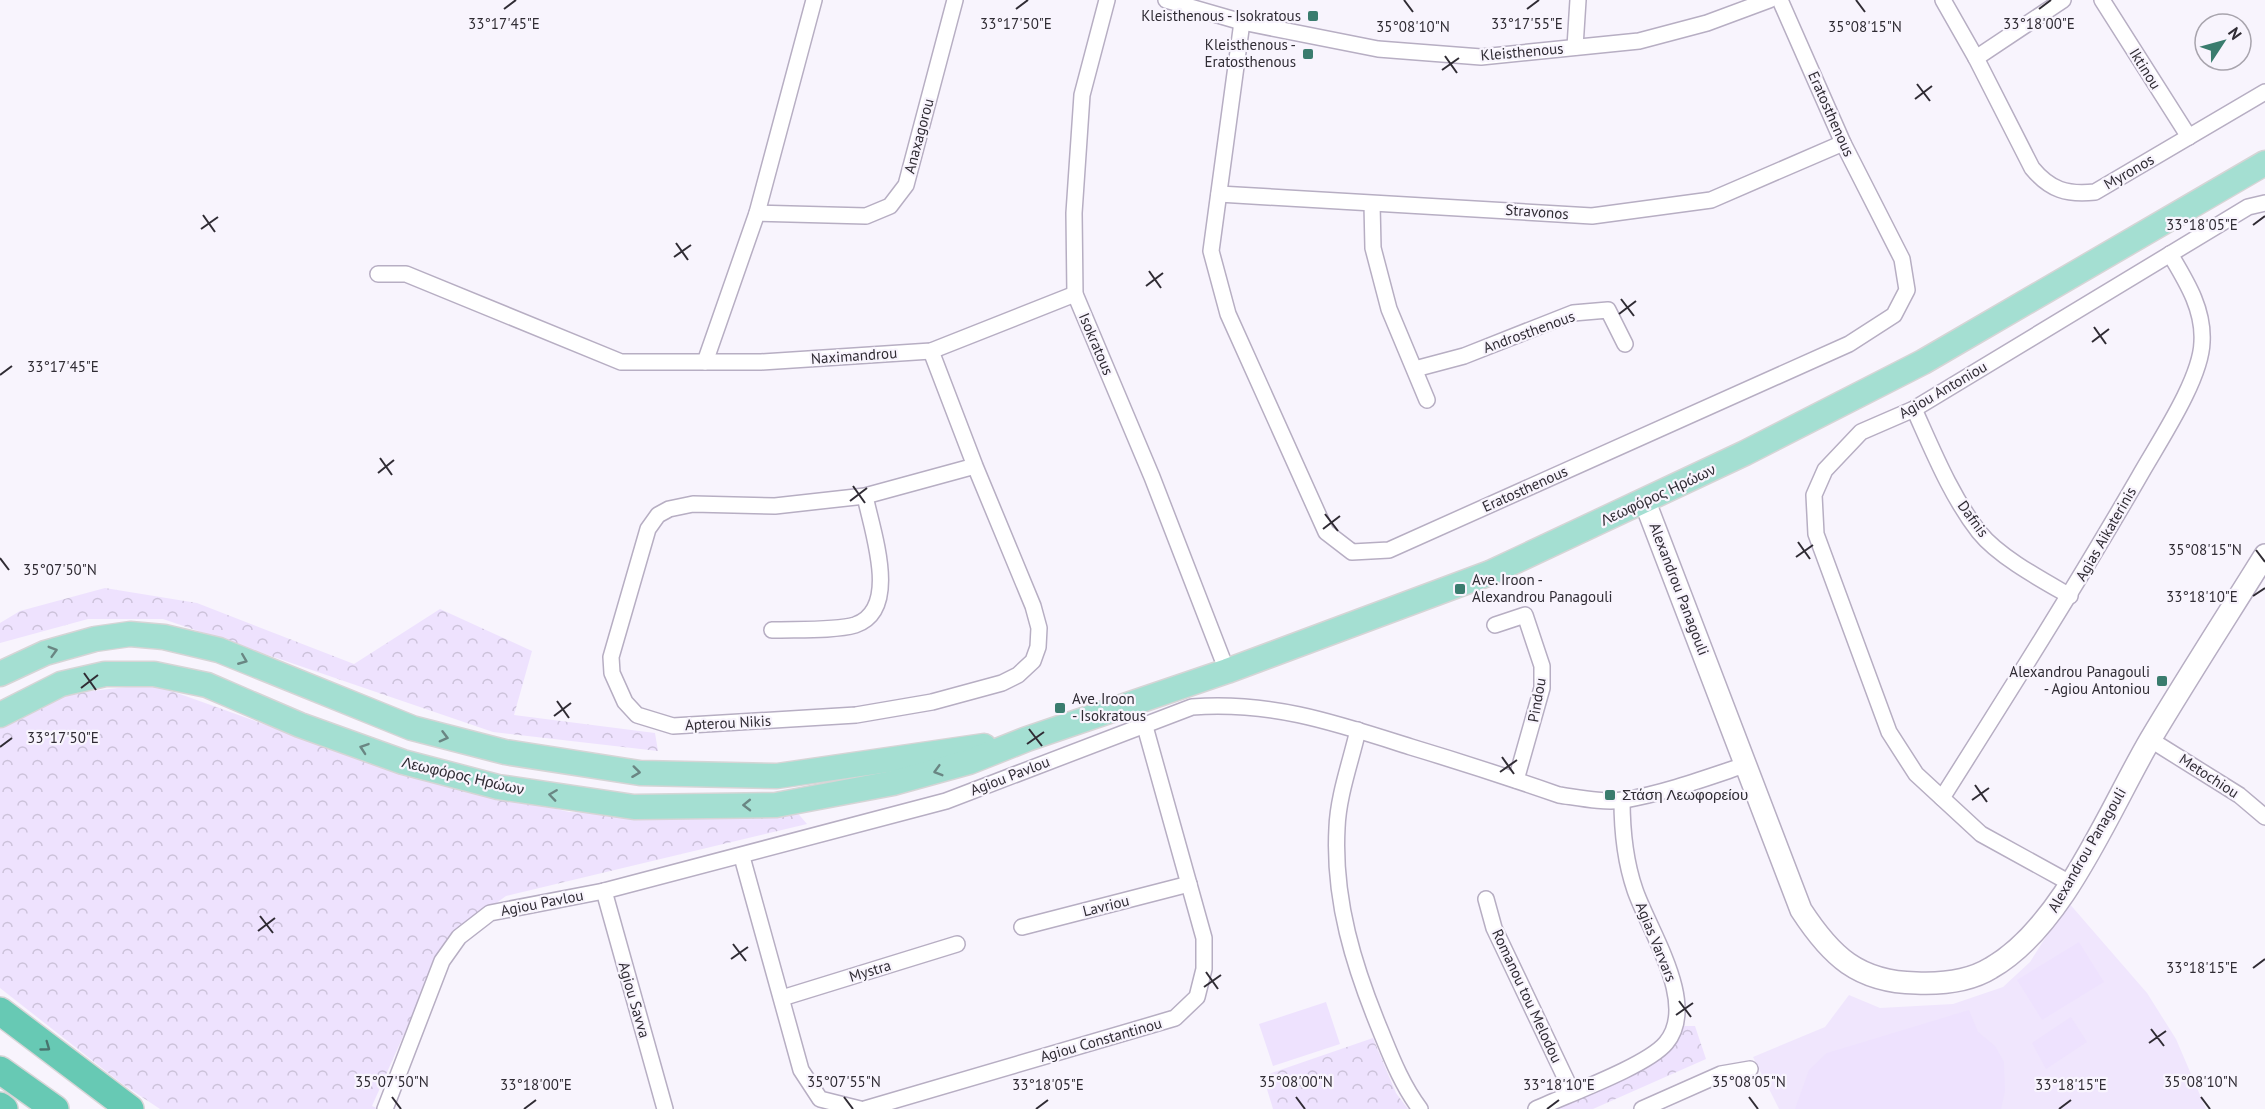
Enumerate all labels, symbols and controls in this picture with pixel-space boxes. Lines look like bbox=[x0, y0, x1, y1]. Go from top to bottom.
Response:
place label: Kleisthenous - Isokratous bbox=[1141, 6, 1301, 25]
marker: Kleisthenous - Isokratous bbox=[1306, 9, 1320, 23]
north arrow bbox=[2193, 12, 2253, 72]
text: 33°17'45"E bbox=[468, 14, 540, 33]
text: 33°17'50"E bbox=[980, 14, 1052, 33]
text: 33°17'55"E bbox=[1491, 14, 1563, 33]
text: 33°18'00"E bbox=[2003, 14, 2075, 33]
text: 35°08'10"N bbox=[1376, 17, 1450, 36]
text: 35°08'15"N bbox=[1828, 17, 1902, 36]
text: N bbox=[2224, 23, 2246, 43]
place label: Kleisthenous - Eratosthenous bbox=[1205, 35, 1296, 71]
street label: Kleisthenous bbox=[1480, 38, 1564, 65]
street label: Iktinou bbox=[2125, 45, 2165, 93]
marker: Kleisthenous - Eratosthenous bbox=[1301, 47, 1315, 61]
street label: Eratosthenous bbox=[1804, 68, 1859, 159]
street label: Anaxagorou bbox=[899, 96, 938, 175]
street label: Myronos bbox=[2100, 150, 2157, 193]
street label: Stravonos bbox=[1505, 200, 1569, 223]
text: 33°18'05"E bbox=[2166, 215, 2238, 234]
street label: Androsthenous bbox=[1480, 306, 1577, 357]
street label: Isokratous bbox=[1075, 310, 1118, 378]
street label: Naximandrou bbox=[810, 343, 898, 368]
text: 33°17'45"E bbox=[27, 357, 99, 376]
street label: Agiou Antoniou bbox=[1895, 357, 1990, 422]
street label: Λεωφόρος Ηρώων bbox=[1597, 460, 1718, 530]
street label: Eratosthenous bbox=[1479, 461, 1570, 516]
street label: Agias Aikaterinis bbox=[2071, 483, 2140, 584]
street label: Dafnis bbox=[1954, 497, 1993, 541]
street label: Alexandrou Panagouli bbox=[1645, 520, 1714, 658]
text: 35°08'15"N bbox=[2168, 540, 2242, 559]
text: 35°07'50"N bbox=[23, 560, 97, 579]
place label: Ave. Iroon - Alexandrou Panagouli bbox=[1472, 570, 1613, 606]
marker: Ave. Iroon - Alexandrou Panagouli bbox=[1453, 582, 1467, 596]
text: 33°18'10"E bbox=[2166, 587, 2238, 606]
one-way arrow bbox=[48, 645, 58, 658]
one-way arrow bbox=[237, 653, 248, 665]
place label: Alexandrou Panagouli - Agiou Antoniou bbox=[2009, 662, 2150, 698]
marker: Alexandrou Panagouli - Agiou Antoniou bbox=[2155, 674, 2169, 688]
street label: Pindou bbox=[1523, 676, 1550, 724]
place label: Ave. Iroon - Isokratous bbox=[1072, 689, 1146, 725]
marker: Ave. Iroon - Isokratous bbox=[1053, 701, 1067, 715]
street label: Apterou Nikis bbox=[684, 711, 772, 734]
text: 33°17'50"E bbox=[27, 728, 99, 747]
one-way arrow bbox=[439, 729, 449, 742]
one-way arrow bbox=[359, 743, 370, 756]
street label: Metochiou bbox=[2176, 749, 2243, 802]
street label: Λεωφόρος Ηρώων bbox=[400, 752, 526, 799]
street label: Agiou Pavlou bbox=[967, 752, 1052, 799]
one-way arrow bbox=[933, 764, 944, 776]
one-way arrow bbox=[631, 765, 641, 778]
street label: Alexandrou Panagouli bbox=[2043, 784, 2130, 915]
place label: Στάση Λεωφορείου bbox=[1622, 785, 1748, 804]
marker: Στάση Λεωφορείου bbox=[1603, 788, 1617, 802]
one-way arrow bbox=[548, 789, 557, 801]
one-way arrow bbox=[742, 799, 751, 811]
street label: Agiou Pavlou bbox=[499, 885, 585, 920]
street label: Lavriou bbox=[1081, 891, 1131, 920]
street label: Agias Varvars bbox=[1632, 899, 1681, 984]
street label: Romanou tou Melodou bbox=[1488, 926, 1567, 1066]
street label: Mystra bbox=[847, 955, 893, 986]
text: 33°18'15"E bbox=[2166, 958, 2238, 977]
street label: Agiou Savva bbox=[615, 960, 654, 1040]
street label: Agiou Constantinou bbox=[1038, 1013, 1164, 1066]
one-way arrow bbox=[39, 1040, 50, 1051]
text: 35°07'50"N bbox=[355, 1072, 429, 1091]
text: 35°07'55"N bbox=[807, 1072, 881, 1091]
text: 35°08'00"N bbox=[1259, 1072, 1333, 1091]
text: 35°08'05"N bbox=[1712, 1072, 1786, 1091]
text: 35°08'10"N bbox=[2164, 1072, 2238, 1091]
text: 33°18'00"E bbox=[500, 1075, 572, 1094]
text: 33°18'05"E bbox=[1012, 1075, 1084, 1094]
text: 33°18'10"E bbox=[1523, 1075, 1595, 1094]
text: 33°18'15"E bbox=[2035, 1075, 2107, 1094]

